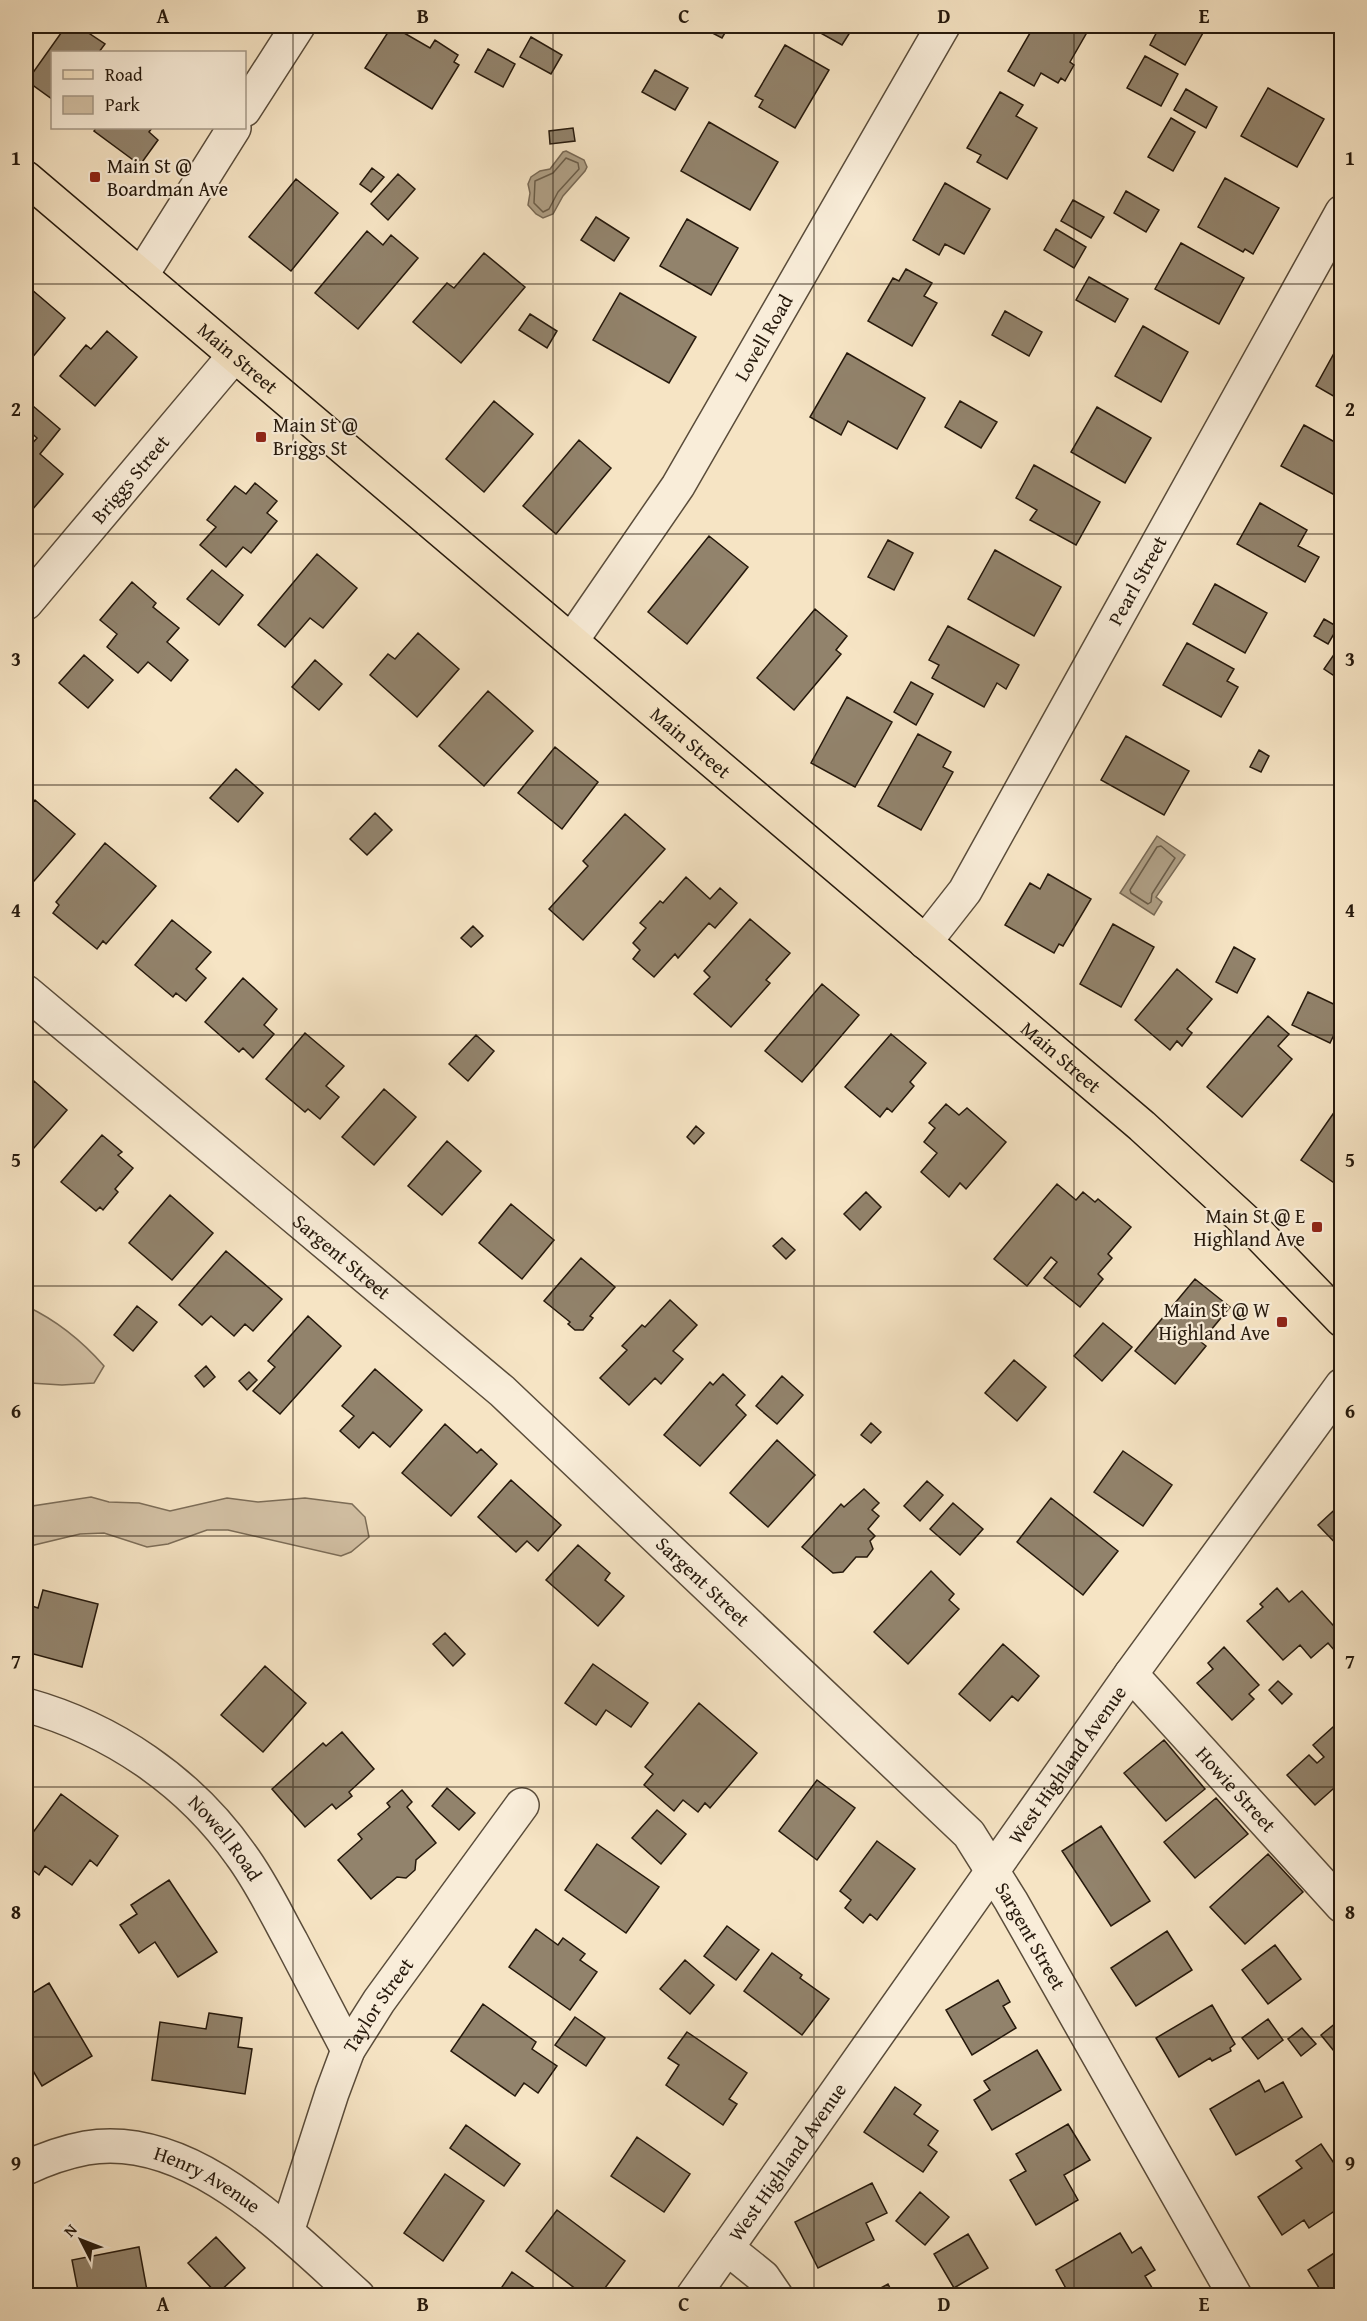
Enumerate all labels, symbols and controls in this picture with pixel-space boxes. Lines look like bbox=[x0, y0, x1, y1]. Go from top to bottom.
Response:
text: A bbox=[157, 1, 170, 30]
text: B bbox=[417, 1, 429, 30]
text: C bbox=[678, 1, 690, 30]
text: D bbox=[937, 1, 951, 30]
text: E bbox=[1199, 1, 1210, 30]
legend bbox=[51, 51, 246, 129]
text: Road bbox=[105, 61, 143, 88]
text: Park bbox=[105, 91, 141, 118]
text: 1 bbox=[11, 143, 21, 172]
text: 1 bbox=[1345, 143, 1355, 172]
place label: Main St @ Boardman Ave bbox=[107, 151, 228, 203]
marker: Main St @ Boardman Ave bbox=[88, 170, 102, 184]
street label: Lovell Road bbox=[726, 288, 800, 386]
street label: Main Street bbox=[192, 315, 285, 400]
text: 2 bbox=[11, 394, 21, 423]
text: 2 bbox=[1345, 394, 1355, 423]
place label: Main St @ Briggs St bbox=[273, 410, 358, 462]
street label: Briggs Street bbox=[84, 428, 176, 529]
marker: Main St @ Briggs St bbox=[254, 430, 268, 444]
street label: Pearl Street bbox=[1100, 530, 1174, 630]
text: 3 bbox=[11, 644, 21, 673]
text: 3 bbox=[1345, 644, 1355, 673]
street label: Main Street bbox=[644, 699, 738, 785]
text: 4 bbox=[11, 895, 21, 924]
text: 4 bbox=[1345, 895, 1355, 924]
street label: Main Street bbox=[1015, 1014, 1108, 1099]
text: 5 bbox=[11, 1145, 21, 1174]
text: 5 bbox=[1345, 1145, 1355, 1174]
place label: Main St @ E Highland Ave bbox=[1194, 1201, 1305, 1253]
street label: Sargent Street bbox=[287, 1207, 397, 1306]
marker: Main St @ E Highland Ave bbox=[1310, 1220, 1324, 1234]
place label: Main St @ W Highland Ave bbox=[1159, 1295, 1270, 1347]
marker: Main St @ W Highland Ave bbox=[1275, 1315, 1289, 1329]
text: 6 bbox=[11, 1396, 21, 1425]
text: 6 bbox=[1345, 1396, 1355, 1425]
street label: Sargent Street bbox=[650, 1529, 757, 1633]
text: 7 bbox=[11, 1646, 21, 1675]
text: 7 bbox=[1345, 1646, 1355, 1675]
street label: West Highland Avenue bbox=[1001, 1679, 1133, 1849]
street label: Howie Street bbox=[1189, 1740, 1283, 1839]
street label: Nowell Road bbox=[182, 1787, 270, 1886]
street label: Sargent Street bbox=[989, 1876, 1073, 1995]
text: 8 bbox=[11, 1897, 21, 1926]
text: 8 bbox=[1345, 1897, 1355, 1926]
street label: Taylor Street bbox=[335, 1951, 420, 2058]
street label: West Highland Avenue bbox=[721, 2076, 853, 2247]
street label: Henry Avenue bbox=[151, 2138, 267, 2220]
text: 9 bbox=[11, 2148, 21, 2177]
text: 9 bbox=[1345, 2148, 1355, 2177]
north arrow bbox=[51, 2210, 111, 2270]
text: N bbox=[57, 2218, 83, 2242]
text: A bbox=[157, 2289, 170, 2318]
text: B bbox=[417, 2289, 429, 2318]
text: C bbox=[678, 2289, 690, 2318]
text: D bbox=[937, 2289, 951, 2318]
text: E bbox=[1199, 2289, 1210, 2318]

